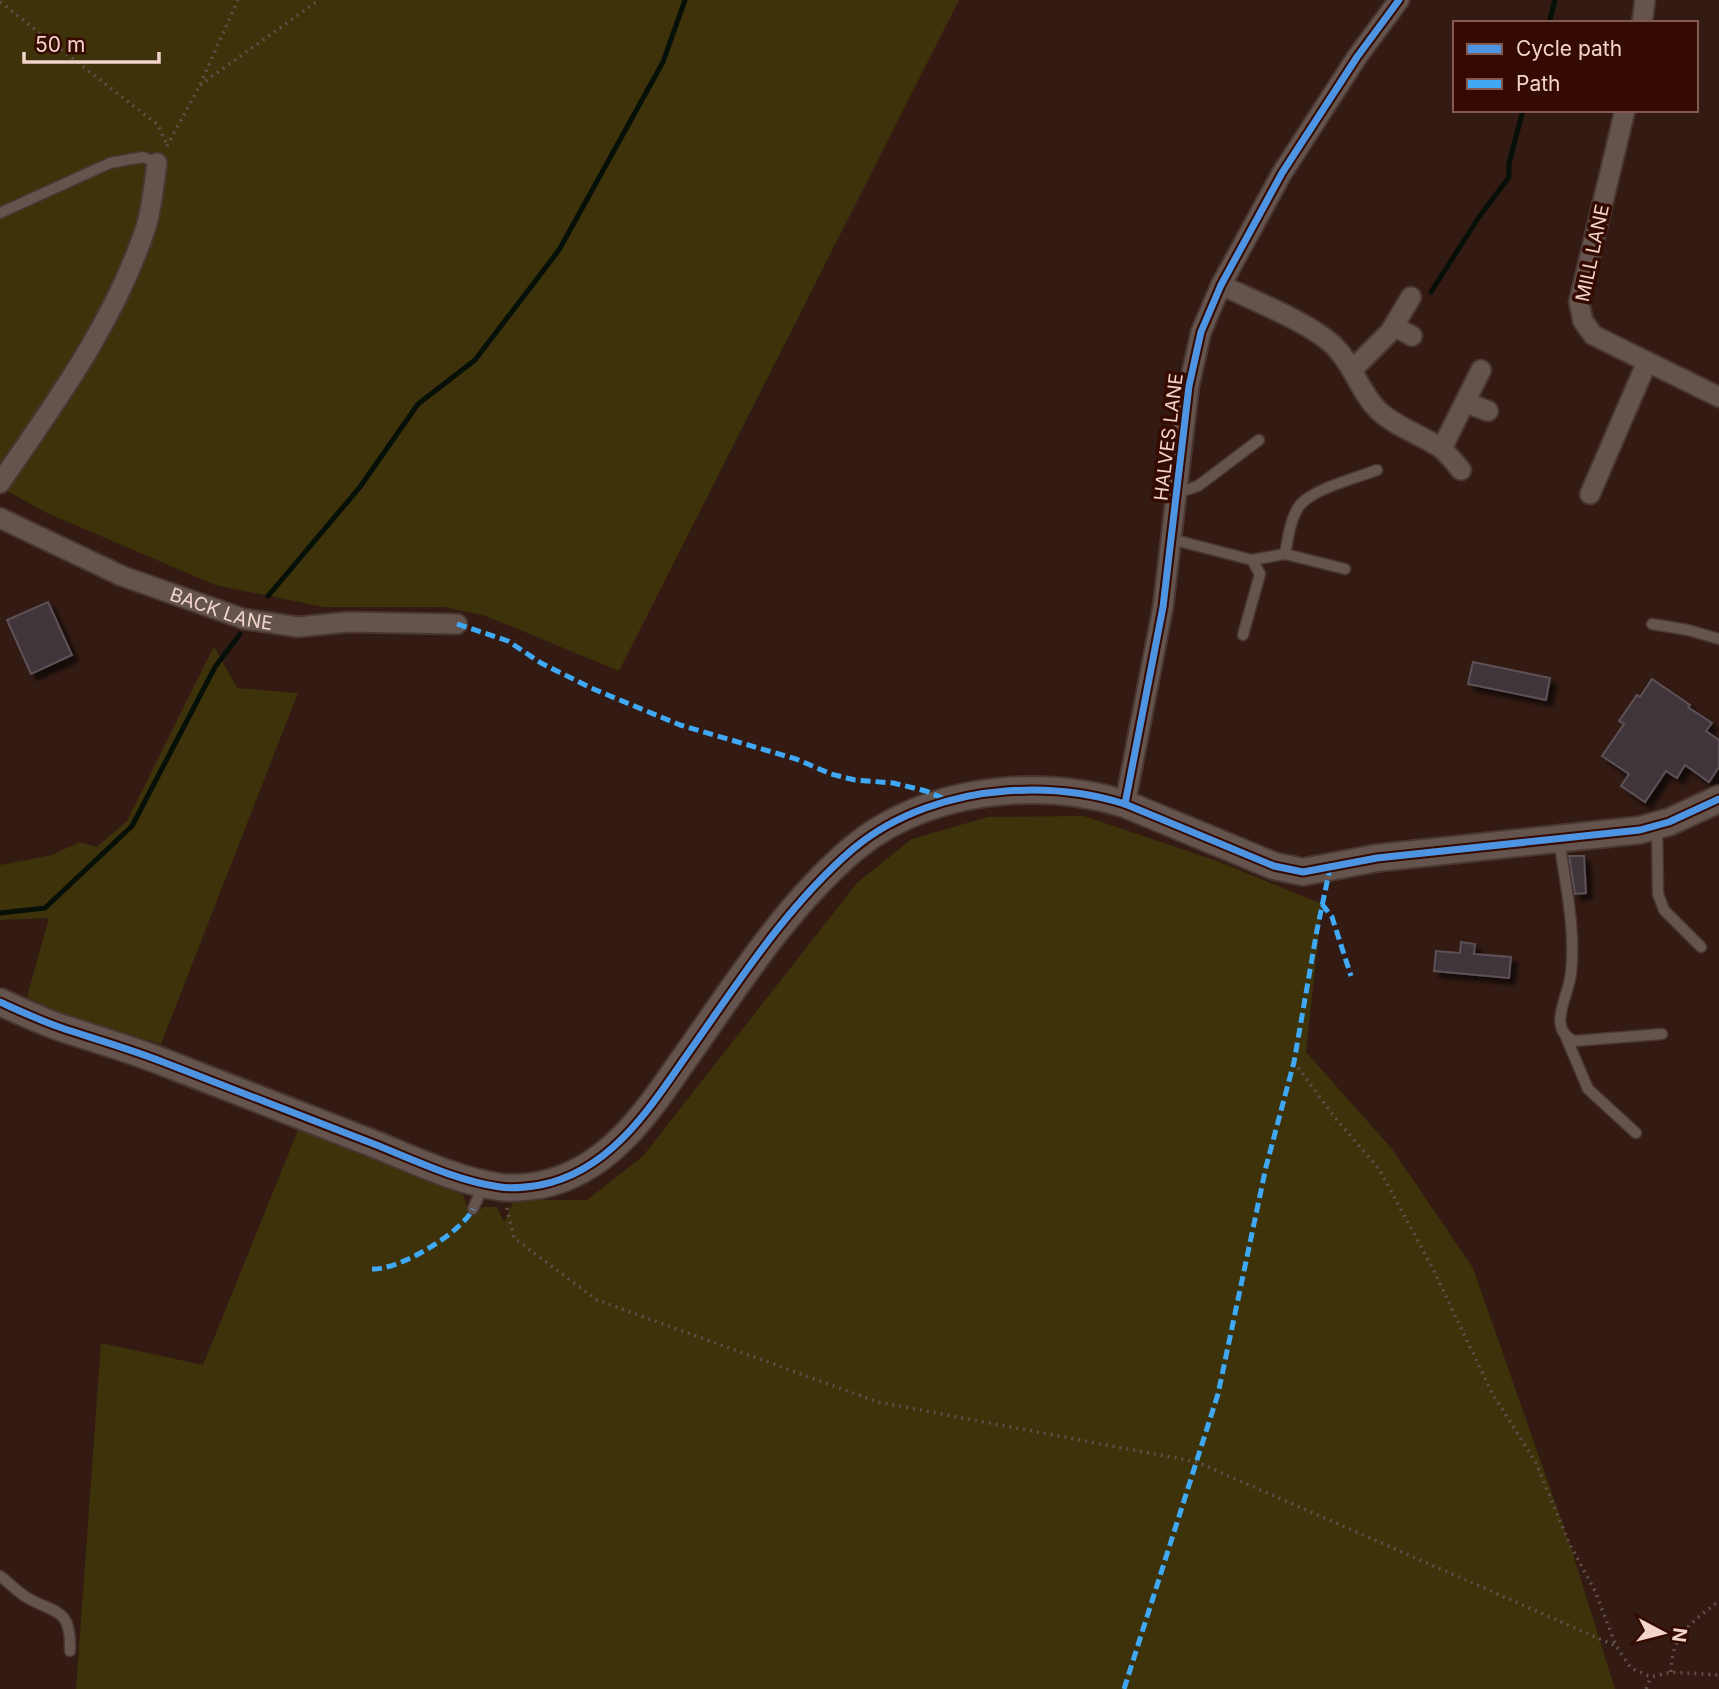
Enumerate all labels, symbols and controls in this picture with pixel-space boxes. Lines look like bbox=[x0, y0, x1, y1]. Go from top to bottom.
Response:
scale bar bbox=[24, 21, 159, 65]
legend bbox=[1453, 21, 1698, 112]
text: 50 m bbox=[35, 32, 85, 57]
text: Cycle path bbox=[1516, 36, 1622, 61]
text: Path bbox=[1516, 71, 1561, 96]
street label: MILL LANE bbox=[1571, 202, 1614, 304]
street label: HALVES LANE bbox=[1149, 372, 1188, 502]
street label: BACK LANE bbox=[167, 583, 274, 635]
north arrow bbox=[1628, 1598, 1698, 1668]
text: N bbox=[1667, 1626, 1692, 1644]

